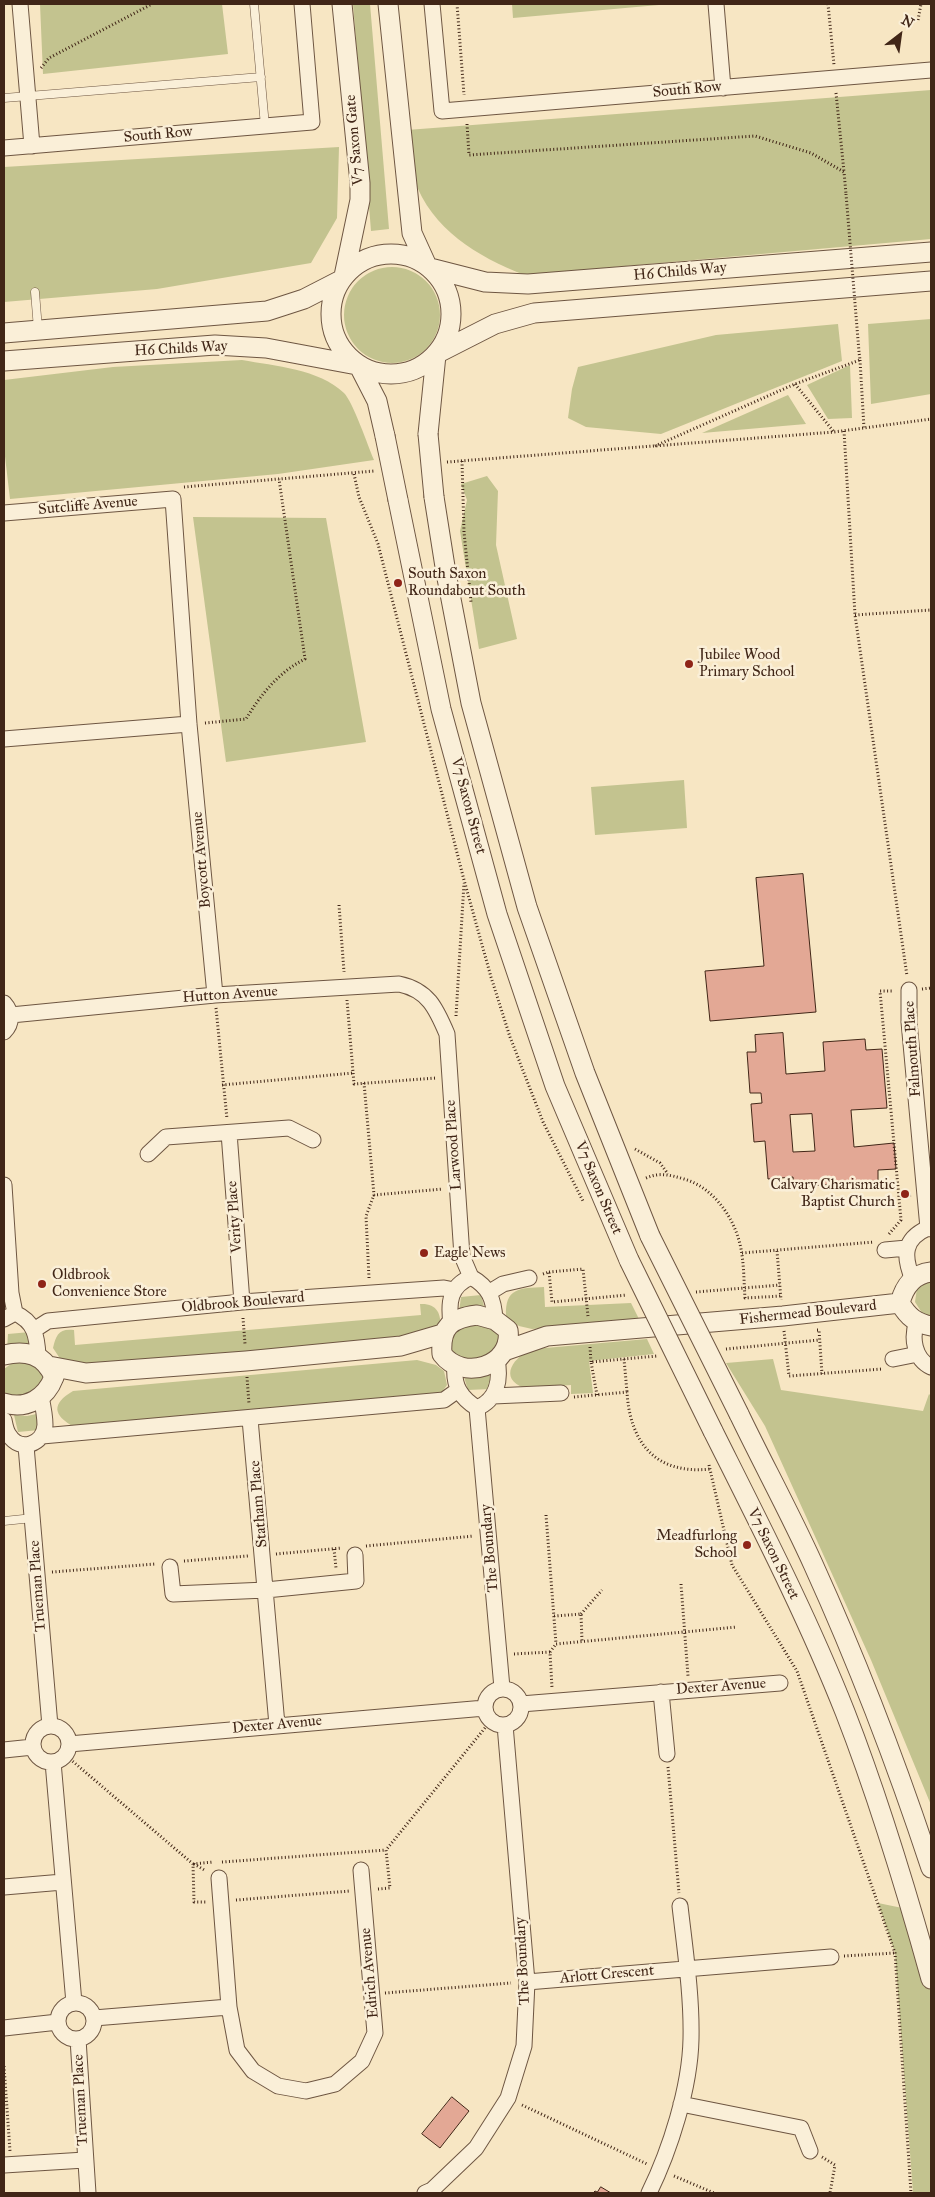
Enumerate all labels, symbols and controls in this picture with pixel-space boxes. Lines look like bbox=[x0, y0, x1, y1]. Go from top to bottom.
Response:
north arrow bbox=[875, 10, 925, 60]
text: N bbox=[898, 11, 917, 32]
street label: South Row bbox=[652, 78, 722, 102]
street label: V7 Saxon Gate bbox=[342, 94, 368, 186]
street label: South Row bbox=[123, 123, 193, 147]
street label: H6 Childs Way bbox=[633, 259, 727, 285]
street label: H6 Childs Way bbox=[134, 338, 228, 360]
street label: Sutcliffe Avenue bbox=[37, 493, 139, 519]
place label: South Saxon Roundabout South bbox=[408, 565, 525, 600]
marker: South Saxon Roundabout South bbox=[392, 577, 404, 589]
place label: Jubilee Wood Primary School bbox=[699, 646, 795, 681]
marker: Jubilee Wood Primary School bbox=[683, 658, 695, 670]
street label: V7 Saxon Street bbox=[446, 756, 490, 856]
street label: Boycott Avenue bbox=[189, 811, 215, 909]
street label: Hutton Avenue bbox=[182, 983, 278, 1007]
street label: Falmouth Place bbox=[901, 1000, 925, 1098]
street label: Larwood Place bbox=[442, 1099, 466, 1191]
street label: V7 Saxon Street bbox=[570, 1139, 626, 1237]
place label: Calvary Charismatic Baptist Church bbox=[770, 1176, 895, 1211]
street label: Verity Place bbox=[223, 1180, 247, 1254]
marker: Calvary Charismatic Baptist Church bbox=[899, 1188, 911, 1200]
place label: Eagle News bbox=[434, 1244, 506, 1262]
marker: Eagle News bbox=[418, 1247, 430, 1259]
place label: Oldbrook Convenience Store bbox=[52, 1266, 167, 1301]
marker: Oldbrook Convenience Store bbox=[36, 1278, 48, 1290]
street label: Oldbrook Boulevard bbox=[181, 1289, 305, 1317]
street label: Fishermead Boulevard bbox=[739, 1297, 877, 1329]
street label: Statham Place bbox=[246, 1460, 272, 1548]
street label: The Boundary bbox=[477, 1503, 503, 1593]
street label: V7 Saxon Street bbox=[743, 1505, 803, 1603]
place label: Meadfurlong School bbox=[656, 1527, 737, 1562]
marker: Meadfurlong School bbox=[741, 1539, 753, 1551]
street label: Trueman Place bbox=[26, 1540, 50, 1632]
street label: Dexter Avenue bbox=[675, 1675, 767, 1699]
street label: Dexter Avenue bbox=[231, 1712, 323, 1738]
street label: The Boundary bbox=[512, 1916, 534, 2006]
street label: Edrich Avenue bbox=[357, 1927, 383, 2019]
street label: Arlott Crescent bbox=[559, 1962, 655, 1988]
street label: Trueman Place bbox=[70, 2054, 92, 2146]

